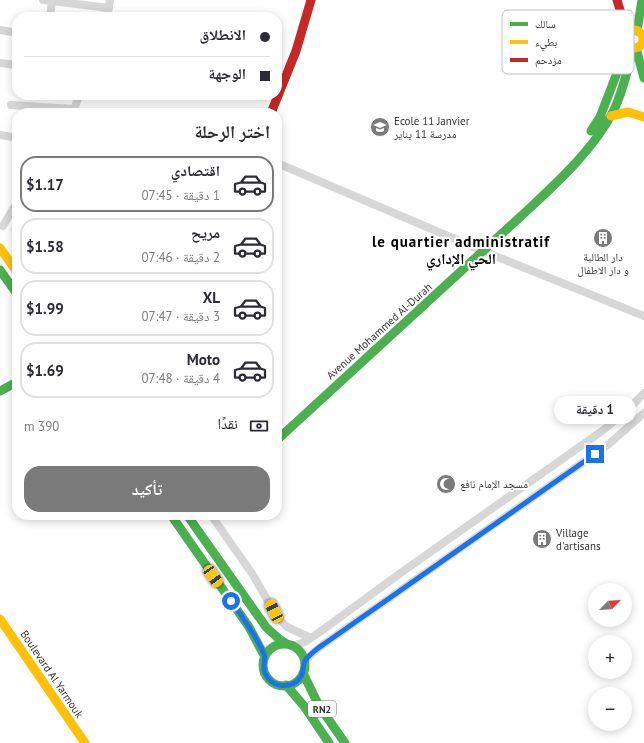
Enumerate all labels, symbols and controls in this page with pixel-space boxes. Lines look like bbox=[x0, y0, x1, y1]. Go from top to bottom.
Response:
legend bbox=[502, 10, 634, 74]
text: سالك bbox=[535, 17, 555, 31]
text: الانطلاق bbox=[200, 25, 246, 44]
text: بطيء bbox=[535, 35, 557, 51]
text: مزدحم bbox=[535, 53, 562, 68]
text: الوجهة bbox=[208, 64, 246, 83]
place label: Ecole 11 Janvier مدرسة 11 يناير bbox=[393, 114, 470, 141]
school or university icon: Ecole 11 Janvier مدرسة 11 يناير bbox=[369, 116, 391, 138]
text: اختر الرحلة bbox=[194, 120, 270, 143]
text: اقتصادي bbox=[171, 161, 220, 180]
icon: car bbox=[232, 166, 268, 202]
text: $1.17 bbox=[26, 175, 64, 194]
text: 1 دقيقة · 07:45 bbox=[141, 187, 220, 204]
text: مريح bbox=[191, 223, 220, 242]
building icon: دار الطالبة و دار الاطفال bbox=[592, 227, 614, 249]
icon: car bbox=[232, 228, 268, 264]
district label: le quartier administratif الحي الإداري bbox=[372, 232, 550, 270]
text: $1.58 bbox=[26, 237, 64, 256]
text: 2 دقيقة · 07:46 bbox=[141, 249, 220, 266]
place label: دار الطالبة و دار الاطفال bbox=[577, 250, 629, 277]
street label: Avenue Mohammed Al-Durah bbox=[323, 280, 435, 382]
text: XL bbox=[203, 288, 220, 307]
icon: car bbox=[232, 290, 268, 326]
text: $1.99 bbox=[26, 299, 64, 318]
text: 3 دقيقة · 07:47 bbox=[141, 308, 220, 325]
text: Moto bbox=[187, 350, 220, 369]
icon: car bbox=[232, 352, 268, 388]
text: $1.69 bbox=[26, 361, 64, 380]
text: 4 دقيقة · 07:48 bbox=[141, 370, 220, 387]
callout: 1 دقيقة bbox=[554, 396, 636, 424]
text: 1 دقيقة bbox=[576, 401, 614, 418]
text: نقدًا bbox=[217, 414, 238, 433]
icon: cash bbox=[248, 415, 270, 437]
text: 390 m bbox=[24, 418, 59, 435]
route end bbox=[586, 445, 604, 463]
button: تأكيد bbox=[24, 466, 270, 512]
mosque icon: مسجد الإمام نافع bbox=[435, 473, 457, 495]
place label: مسجد الإمام نافع bbox=[460, 477, 528, 491]
place label: Village d'artisans bbox=[555, 526, 601, 553]
building icon: Village d'artisans bbox=[531, 528, 553, 550]
car bbox=[201, 563, 225, 589]
north arrow bbox=[588, 583, 632, 627]
map controls bbox=[588, 583, 632, 731]
route start bbox=[222, 592, 240, 610]
car bbox=[263, 598, 285, 624]
street label: Boulevard Al Yarmouk bbox=[17, 628, 87, 721]
button: + bbox=[588, 635, 632, 679]
button: − bbox=[588, 687, 632, 731]
road number: RN2 bbox=[308, 701, 336, 717]

